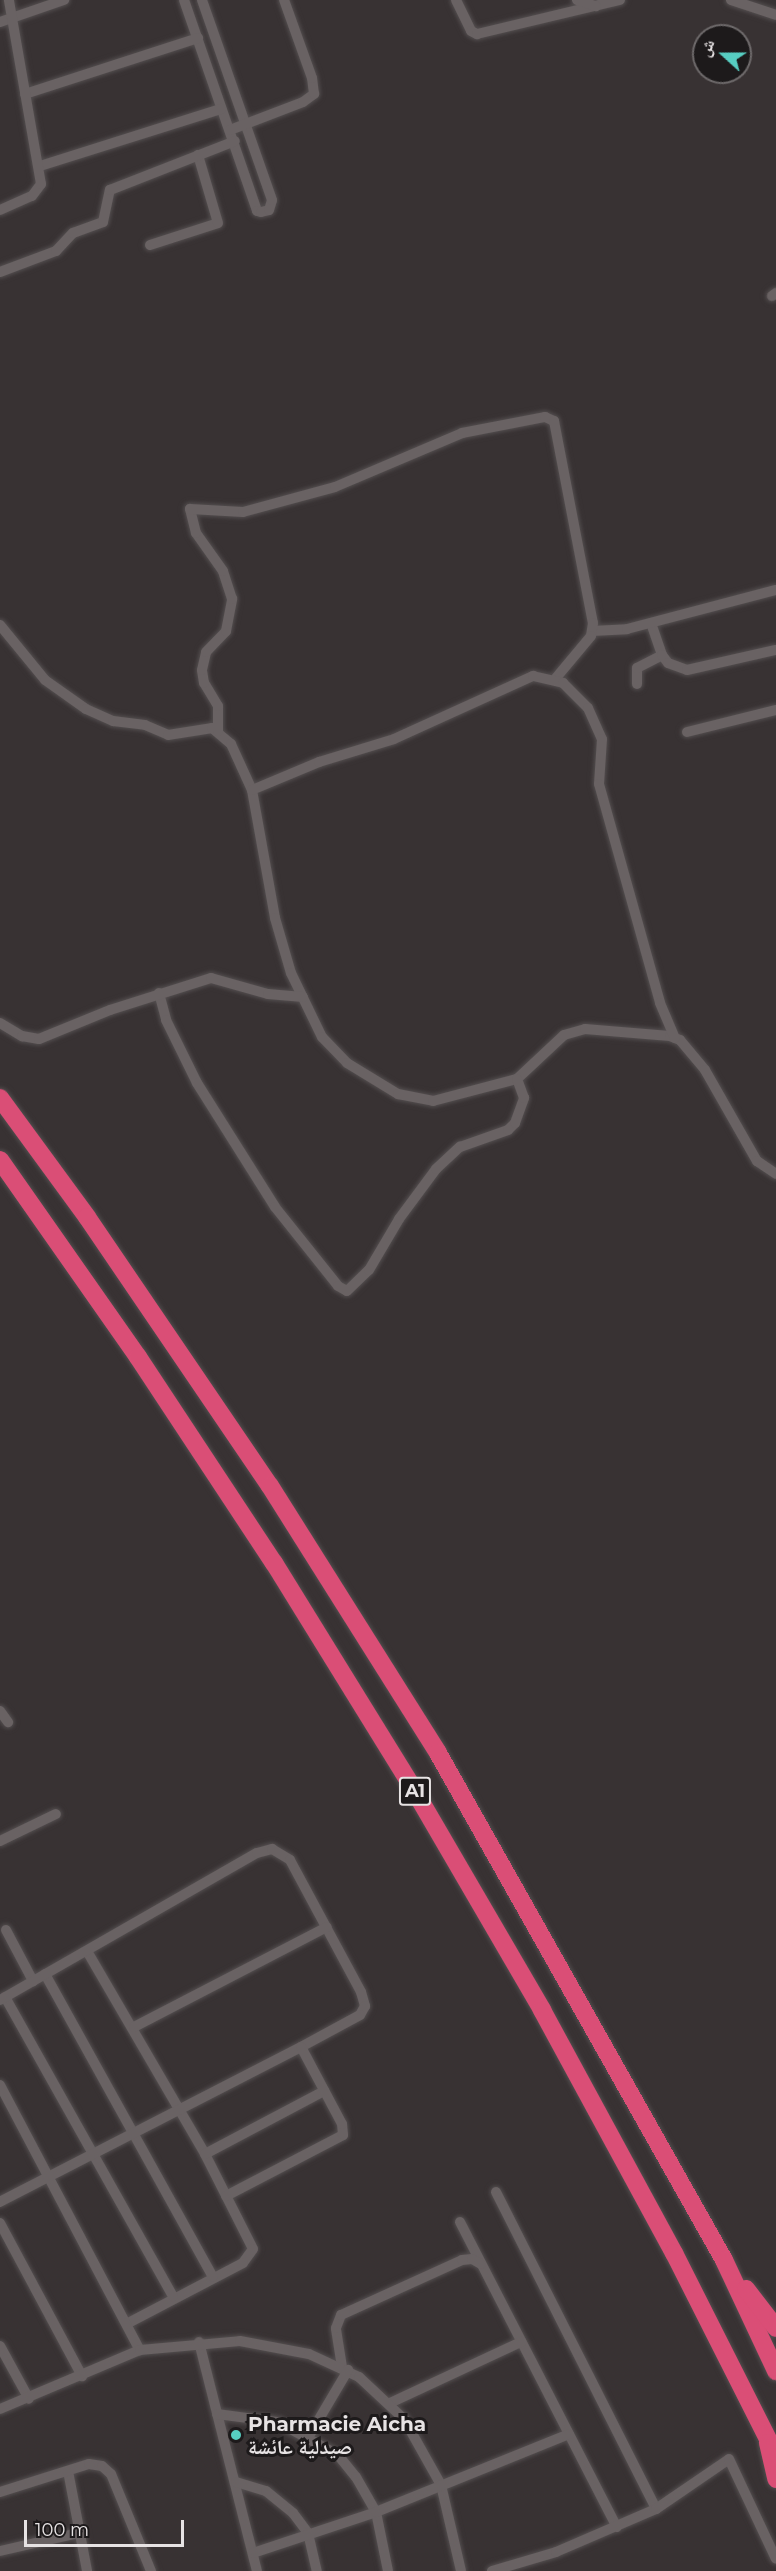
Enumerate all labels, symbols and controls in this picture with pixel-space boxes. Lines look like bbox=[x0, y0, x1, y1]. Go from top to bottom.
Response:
north arrow bbox=[692, 24, 752, 84]
text: ش bbox=[695, 37, 719, 59]
road number: A1 bbox=[398, 1776, 432, 1806]
place label: Pharmacie Aicha صيدلية عائشة bbox=[248, 2412, 426, 2459]
marker: Pharmacie Aicha صيدلية عائشة bbox=[229, 2428, 243, 2442]
scale bar bbox=[27, 2508, 188, 2546]
text: 100 m bbox=[35, 2519, 89, 2541]

